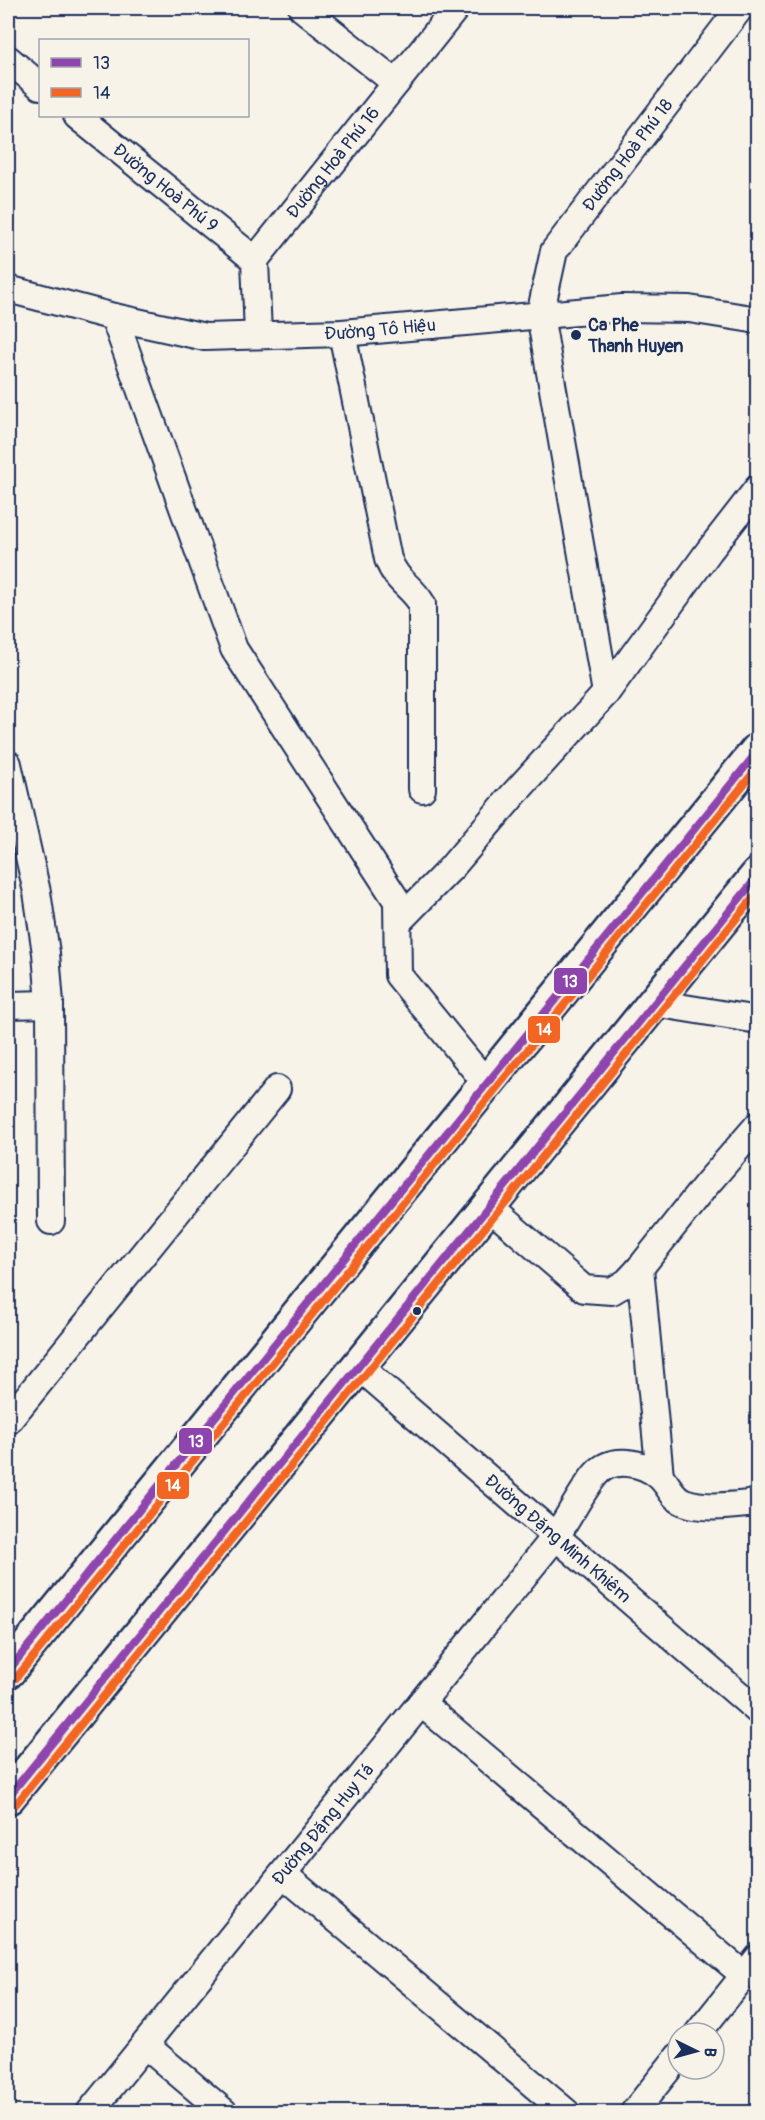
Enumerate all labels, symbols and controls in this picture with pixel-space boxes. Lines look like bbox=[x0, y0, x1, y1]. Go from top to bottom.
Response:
legend bbox=[39, 39, 249, 117]
text: 13 bbox=[93, 52, 110, 75]
text: 14 bbox=[93, 82, 111, 105]
street label: Đường Hoà Phú 18 bbox=[577, 95, 678, 216]
street label: Đường Hoà Phú 16 bbox=[282, 102, 385, 223]
street label: Đường Hoà Phú 9 bbox=[108, 139, 223, 238]
street label: Đường Tô Hiệu bbox=[324, 314, 437, 346]
place label: Ca Phe Thanh Huyen bbox=[587, 314, 683, 358]
marker: Ca Phe Thanh Huyen bbox=[569, 328, 583, 342]
line badge: 13 bbox=[553, 967, 588, 995]
text: 13 bbox=[562, 972, 578, 992]
line badge: 14 bbox=[527, 1015, 561, 1044]
text: 14 bbox=[536, 1020, 552, 1040]
unlabelled marker bbox=[411, 1305, 423, 1317]
line badge: 13 bbox=[178, 1427, 213, 1455]
text: 13 bbox=[188, 1432, 204, 1452]
street label: Đường Đặng Minh Khiêm bbox=[480, 1469, 636, 1608]
line badge: 14 bbox=[156, 1471, 190, 1500]
text: 14 bbox=[165, 1476, 181, 1496]
street label: Đường Đặng Huy Tá bbox=[267, 1759, 379, 1890]
north arrow bbox=[666, 2021, 726, 2081]
text: B bbox=[700, 2047, 720, 2058]

